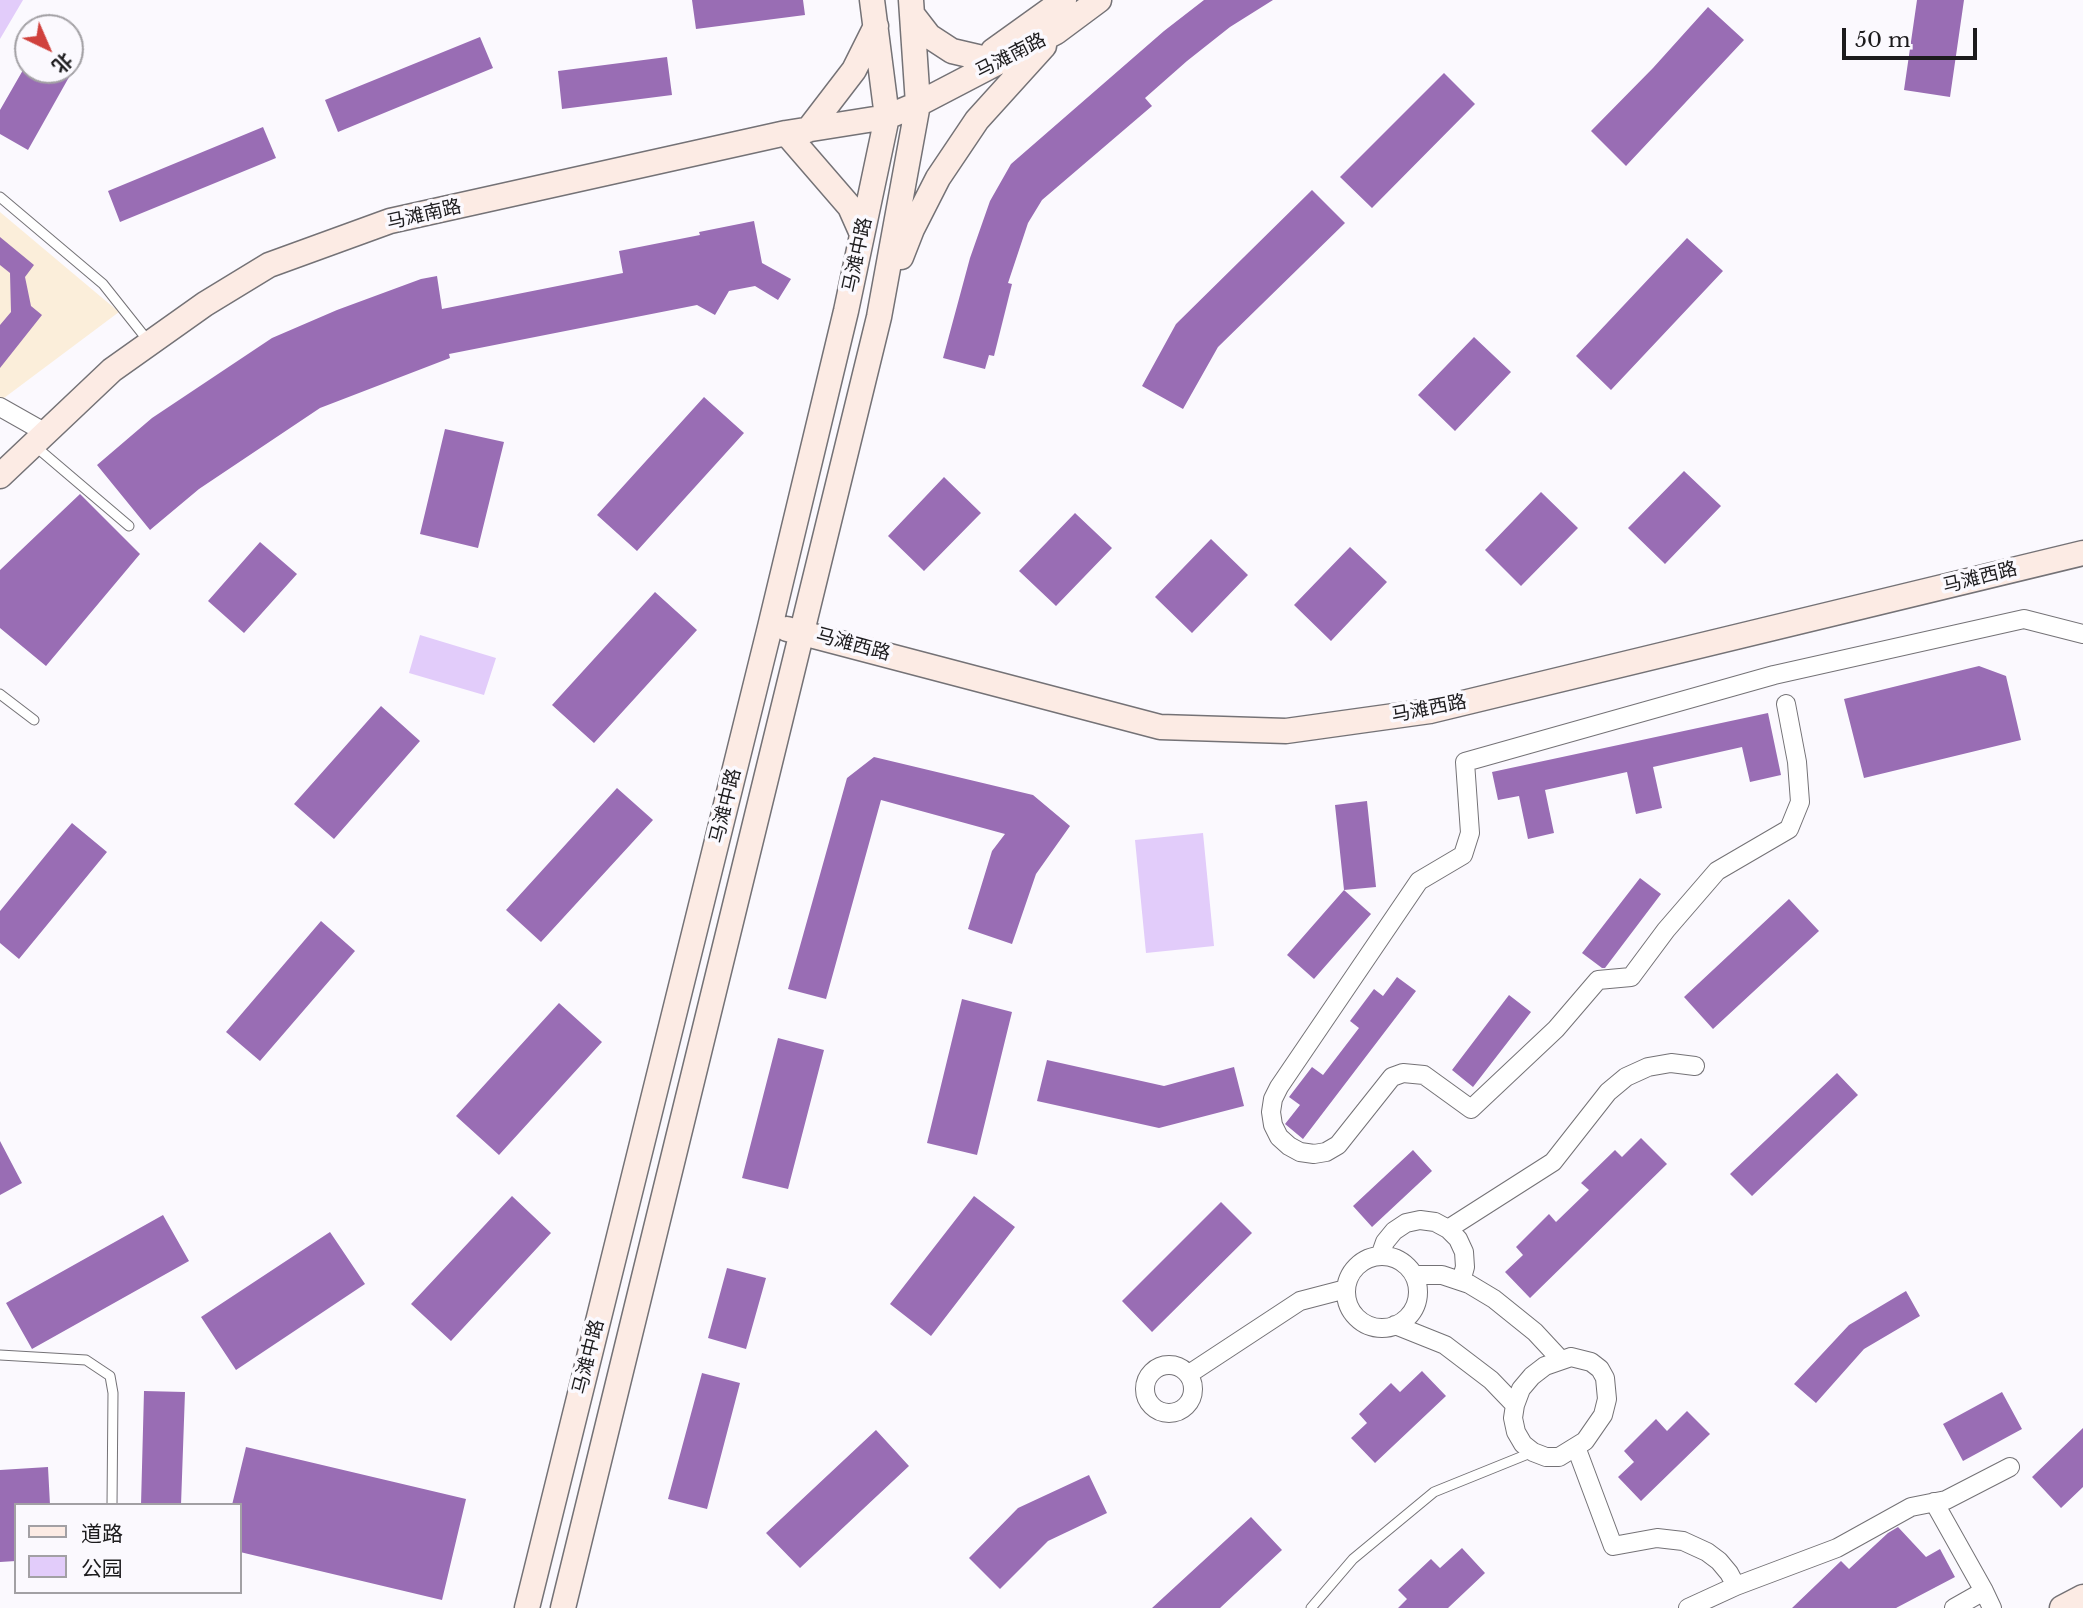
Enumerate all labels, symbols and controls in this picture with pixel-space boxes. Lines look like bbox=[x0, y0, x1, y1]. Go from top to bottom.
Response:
north arrow bbox=[14, 14, 84, 84]
scale bar bbox=[1845, 14, 1980, 58]
text: 50 m bbox=[1855, 27, 1910, 53]
street label: 马滩南路 bbox=[972, 29, 1050, 83]
text: 北 bbox=[48, 48, 77, 78]
street label: 马滩南路 bbox=[384, 195, 464, 235]
street label: 马滩中路 bbox=[839, 215, 877, 295]
street label: 马滩西路 bbox=[1940, 558, 2020, 598]
street label: 马滩西路 bbox=[813, 624, 893, 666]
street label: 马滩西路 bbox=[1390, 691, 1468, 727]
street label: 马滩中路 bbox=[706, 766, 746, 846]
street label: 马滩中路 bbox=[569, 1317, 609, 1397]
legend bbox=[14, 1503, 242, 1594]
text: 道路 bbox=[81, 1521, 123, 1547]
text: 公园 bbox=[81, 1556, 123, 1582]

